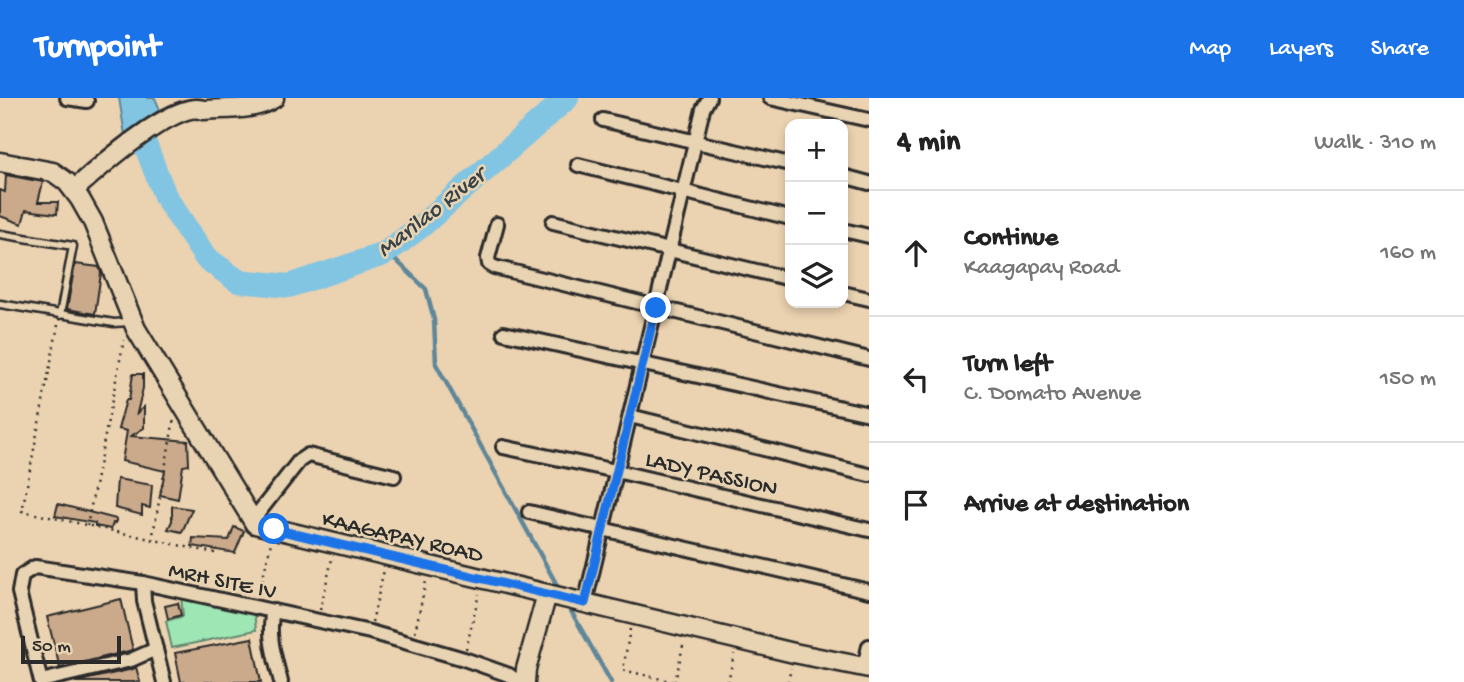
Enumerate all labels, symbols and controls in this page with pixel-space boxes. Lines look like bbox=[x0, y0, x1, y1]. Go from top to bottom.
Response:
text: Turnpoint bbox=[35, 30, 160, 68]
text: Map bbox=[1189, 35, 1231, 64]
text: Layers bbox=[1269, 35, 1333, 64]
text: Share bbox=[1371, 35, 1429, 64]
map controls bbox=[785, 119, 848, 308]
button: + bbox=[785, 119, 848, 182]
text: 4 min bbox=[897, 126, 960, 161]
text: Walk · 310 m bbox=[1314, 130, 1436, 157]
water label: Marilao River bbox=[372, 160, 496, 265]
button: − bbox=[785, 182, 848, 245]
text: Continue bbox=[964, 224, 1058, 255]
icon: ahead bbox=[897, 234, 935, 272]
text: 160 m bbox=[1380, 240, 1436, 267]
button: layers bbox=[785, 245, 848, 308]
text: Kaagapay Road bbox=[964, 255, 1119, 282]
route end bbox=[640, 292, 671, 323]
text: Turn left bbox=[964, 350, 1052, 381]
icon: left bbox=[897, 360, 935, 398]
text: 150 m bbox=[1380, 366, 1436, 393]
text: C. Domato Avenue bbox=[964, 381, 1141, 408]
street label: LADY PASSION bbox=[642, 447, 780, 504]
icon: arrive bbox=[897, 486, 935, 524]
text: Arrive at destination bbox=[964, 490, 1189, 521]
street label: KAAGAPAY ROAD bbox=[319, 507, 486, 570]
route start bbox=[258, 513, 289, 544]
street label: MRH SITE IV bbox=[166, 558, 279, 607]
scale bar bbox=[21, 633, 121, 665]
text: 50 m bbox=[32, 636, 71, 659]

